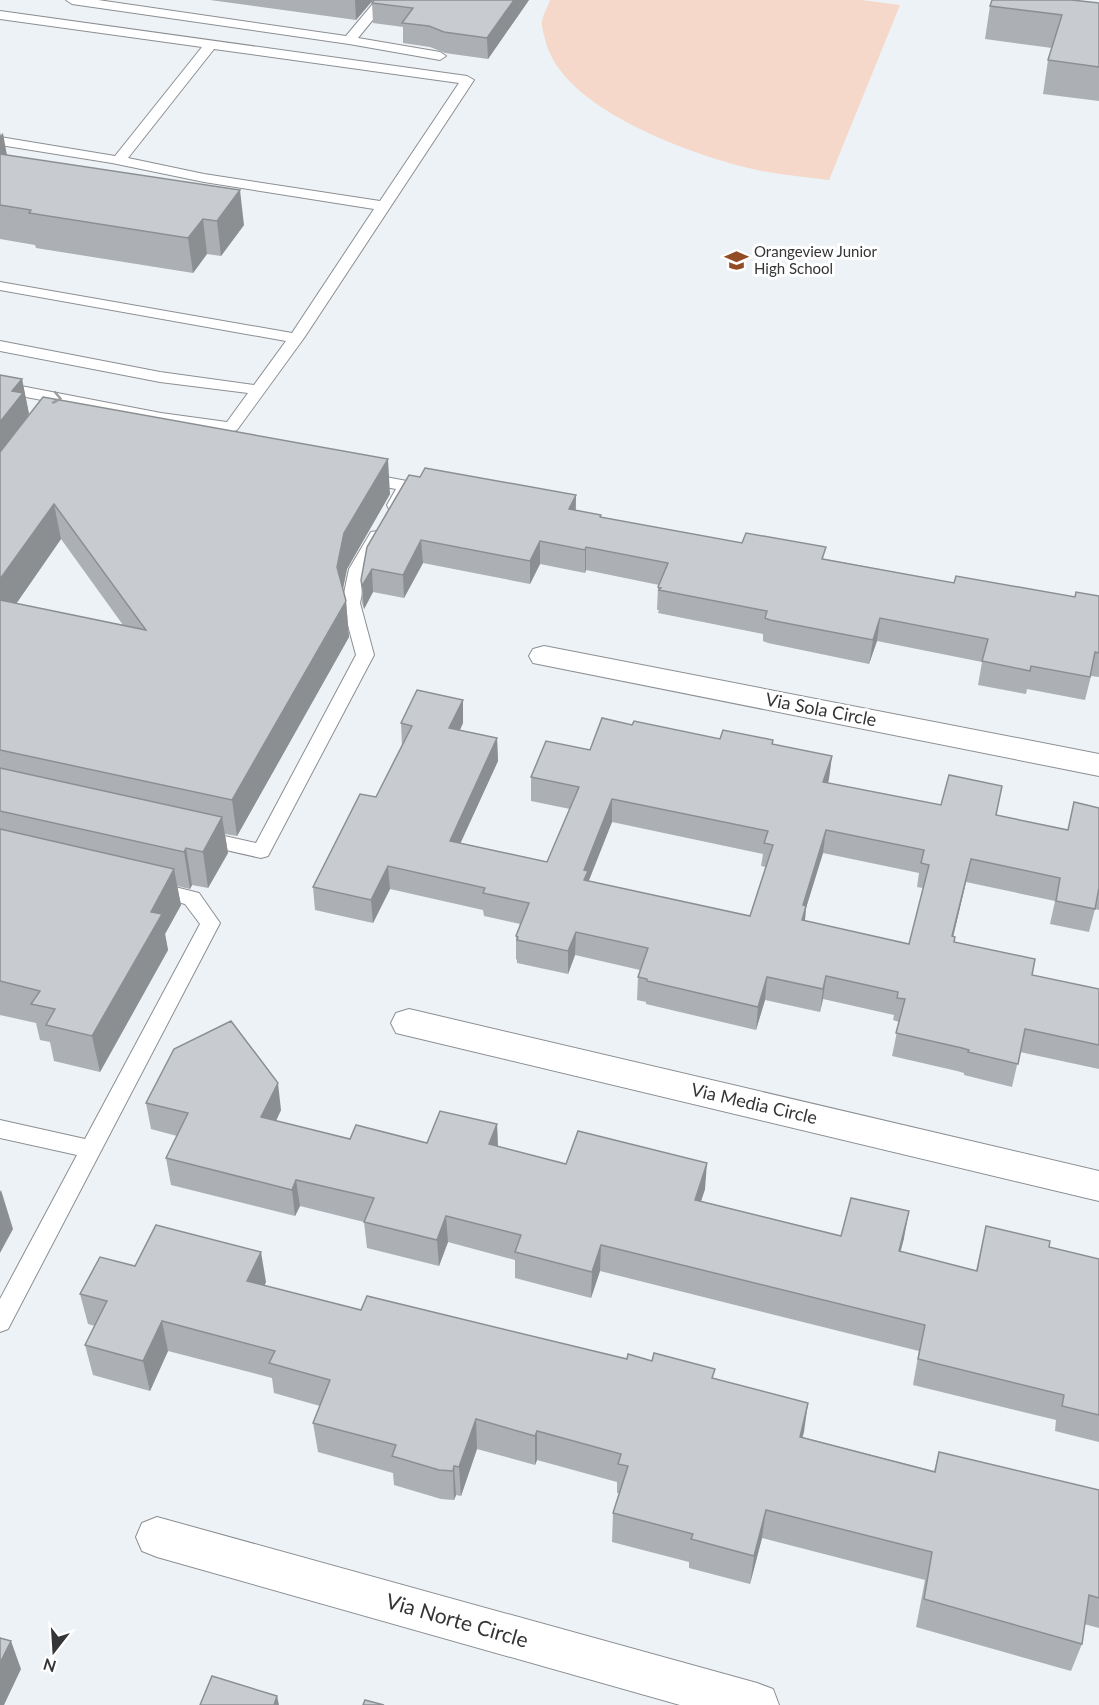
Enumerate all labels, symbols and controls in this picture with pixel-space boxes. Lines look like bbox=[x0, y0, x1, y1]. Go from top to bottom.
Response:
place label: Orangeview Junior High School bbox=[754, 242, 877, 277]
school or university icon: Orangeview Junior High School bbox=[723, 248, 749, 274]
one-way arrow bbox=[52, 391, 62, 404]
street label: Via Sola Circle bbox=[764, 687, 879, 731]
street label: Via Media Circle bbox=[689, 1078, 819, 1128]
street label: Via Norte Circle bbox=[383, 1587, 531, 1652]
north arrow bbox=[24, 1621, 84, 1681]
text: N bbox=[41, 1655, 58, 1677]

